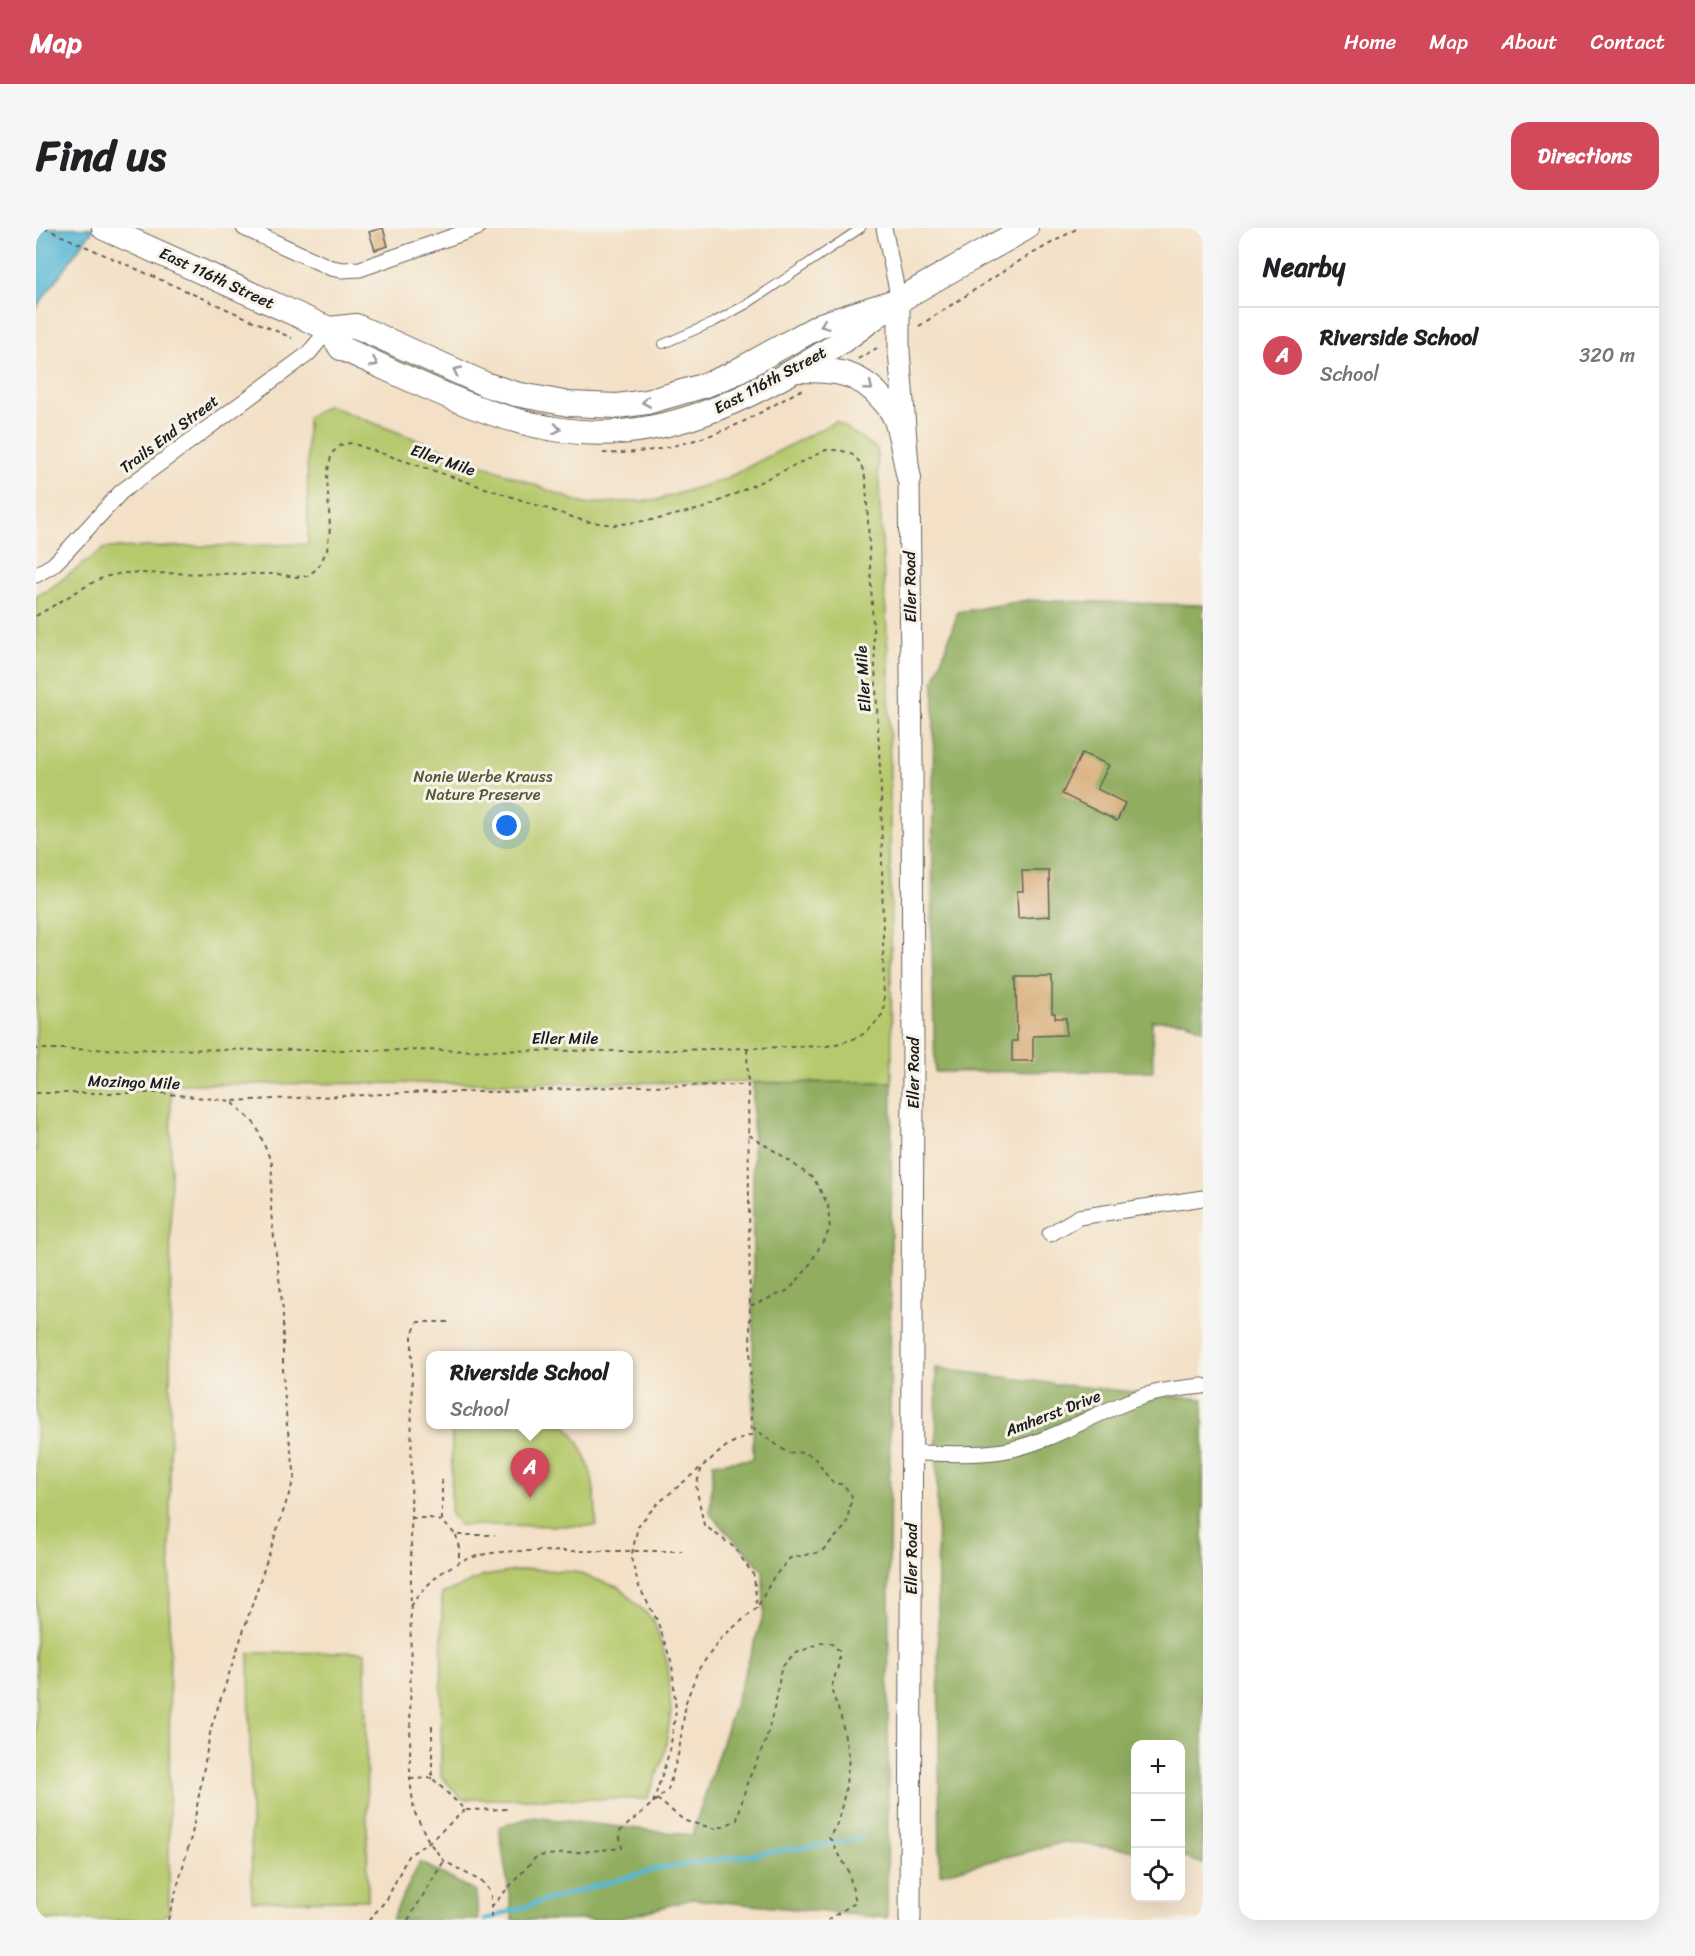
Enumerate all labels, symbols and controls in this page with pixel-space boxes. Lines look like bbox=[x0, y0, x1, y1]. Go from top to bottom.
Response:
text: Map bbox=[30, 18, 82, 67]
text: Home bbox=[1344, 23, 1396, 61]
text: Map bbox=[1429, 23, 1468, 61]
text: About bbox=[1501, 23, 1558, 61]
text: Contact bbox=[1591, 23, 1665, 61]
text: Find us bbox=[36, 119, 166, 193]
button: Directions bbox=[1511, 122, 1659, 190]
street label: East 116th Street bbox=[155, 239, 279, 317]
text: Nearby bbox=[1263, 244, 1345, 290]
one-way arrow bbox=[819, 318, 830, 330]
text: Riverside School bbox=[1320, 318, 1478, 357]
street label: East 116th Street bbox=[708, 338, 832, 422]
text: A bbox=[1276, 338, 1289, 373]
text: 320 m bbox=[1579, 338, 1635, 373]
one-way arrow bbox=[368, 355, 379, 367]
text: School bbox=[1320, 357, 1379, 392]
one-way arrow bbox=[452, 366, 463, 378]
one-way arrow bbox=[862, 379, 873, 390]
street label: Trails End Street bbox=[113, 387, 225, 481]
one-way arrow bbox=[641, 395, 651, 408]
one-way arrow bbox=[551, 422, 561, 435]
street label: Eller Mile bbox=[407, 435, 480, 485]
street label: Eller Road bbox=[895, 550, 925, 623]
street label: Eller Mile bbox=[846, 644, 880, 713]
park label: Nonie Werbe Krauss Nature Preserve bbox=[413, 762, 553, 809]
your location bbox=[492, 811, 521, 840]
street label: Eller Mile bbox=[532, 1024, 599, 1053]
street label: Eller Road bbox=[899, 1036, 928, 1109]
street label: Mozingo Mile bbox=[87, 1066, 181, 1098]
popup bbox=[426, 1351, 633, 1429]
text: Riverside School bbox=[450, 1353, 609, 1392]
street label: Amherst Drive bbox=[1000, 1381, 1105, 1445]
text: School bbox=[450, 1392, 509, 1427]
pin: A bbox=[510, 1448, 550, 1498]
street label: Eller Road bbox=[897, 1522, 926, 1595]
map controls bbox=[1131, 1740, 1185, 1902]
button: + bbox=[1131, 1740, 1185, 1794]
button: − bbox=[1131, 1794, 1185, 1848]
button: locate bbox=[1131, 1848, 1185, 1902]

